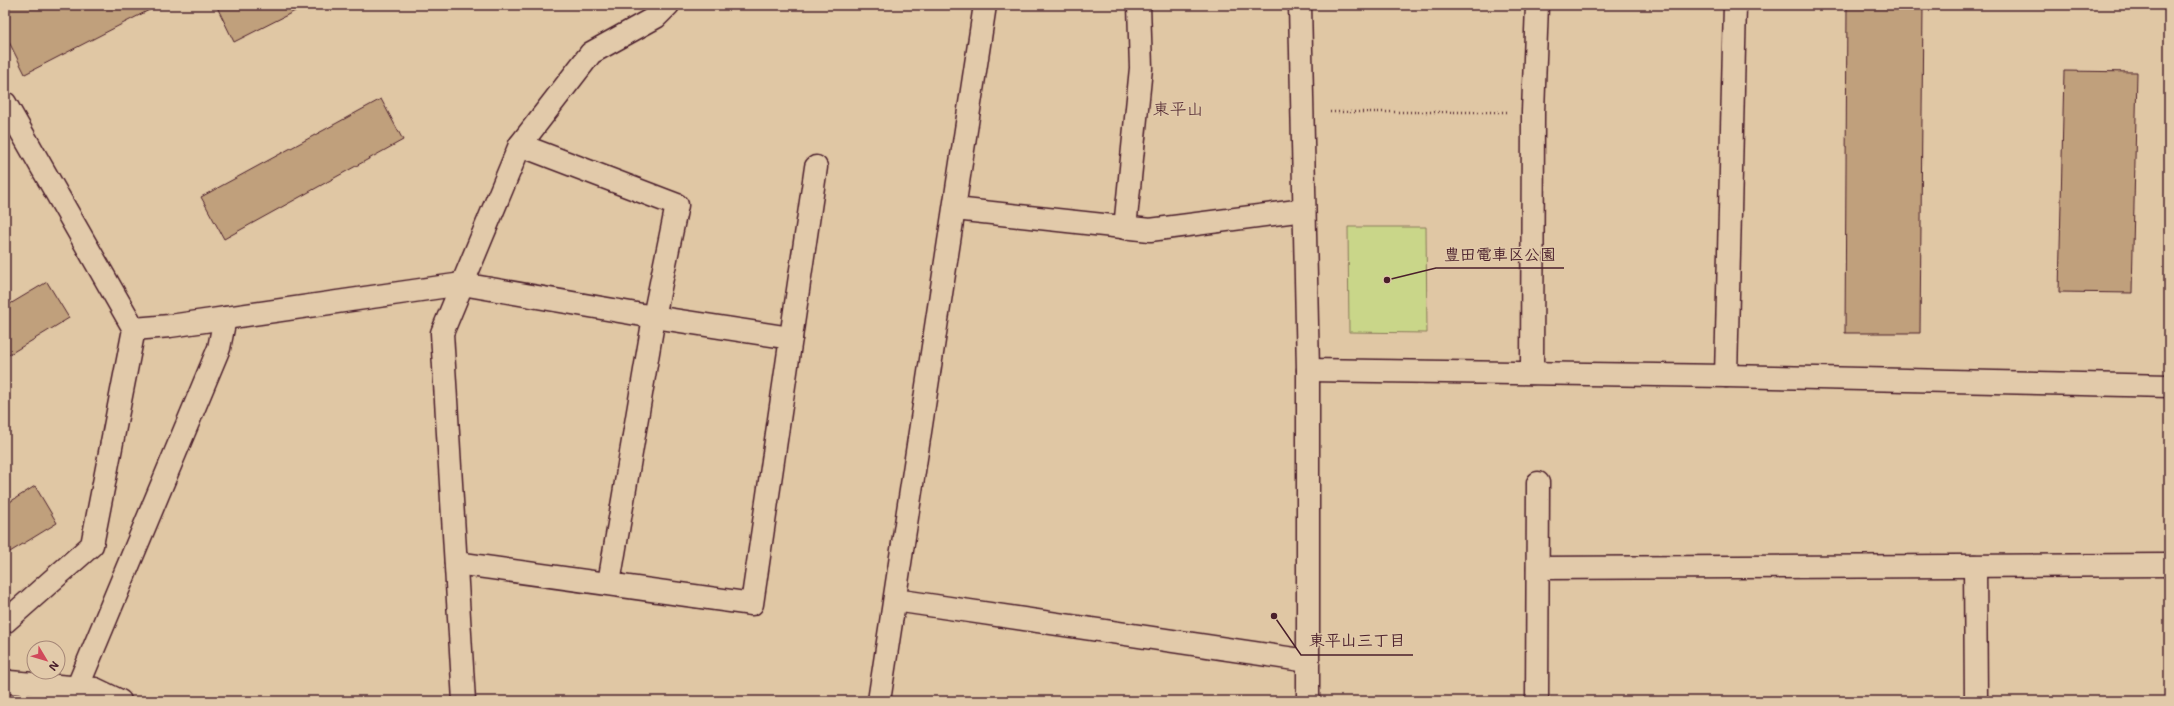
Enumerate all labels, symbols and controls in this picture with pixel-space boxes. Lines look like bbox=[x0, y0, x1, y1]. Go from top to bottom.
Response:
district label: 東平山 bbox=[1153, 98, 1204, 120]
callout: 豊田電車区公園 bbox=[1436, 240, 1564, 268]
text: 豊田電車区公園 bbox=[1444, 244, 1556, 265]
callout: 東平山三丁目 bbox=[1301, 627, 1413, 655]
text: 東平山三丁目 bbox=[1309, 630, 1405, 651]
north arrow bbox=[26, 640, 66, 680]
text: N bbox=[45, 658, 62, 674]

